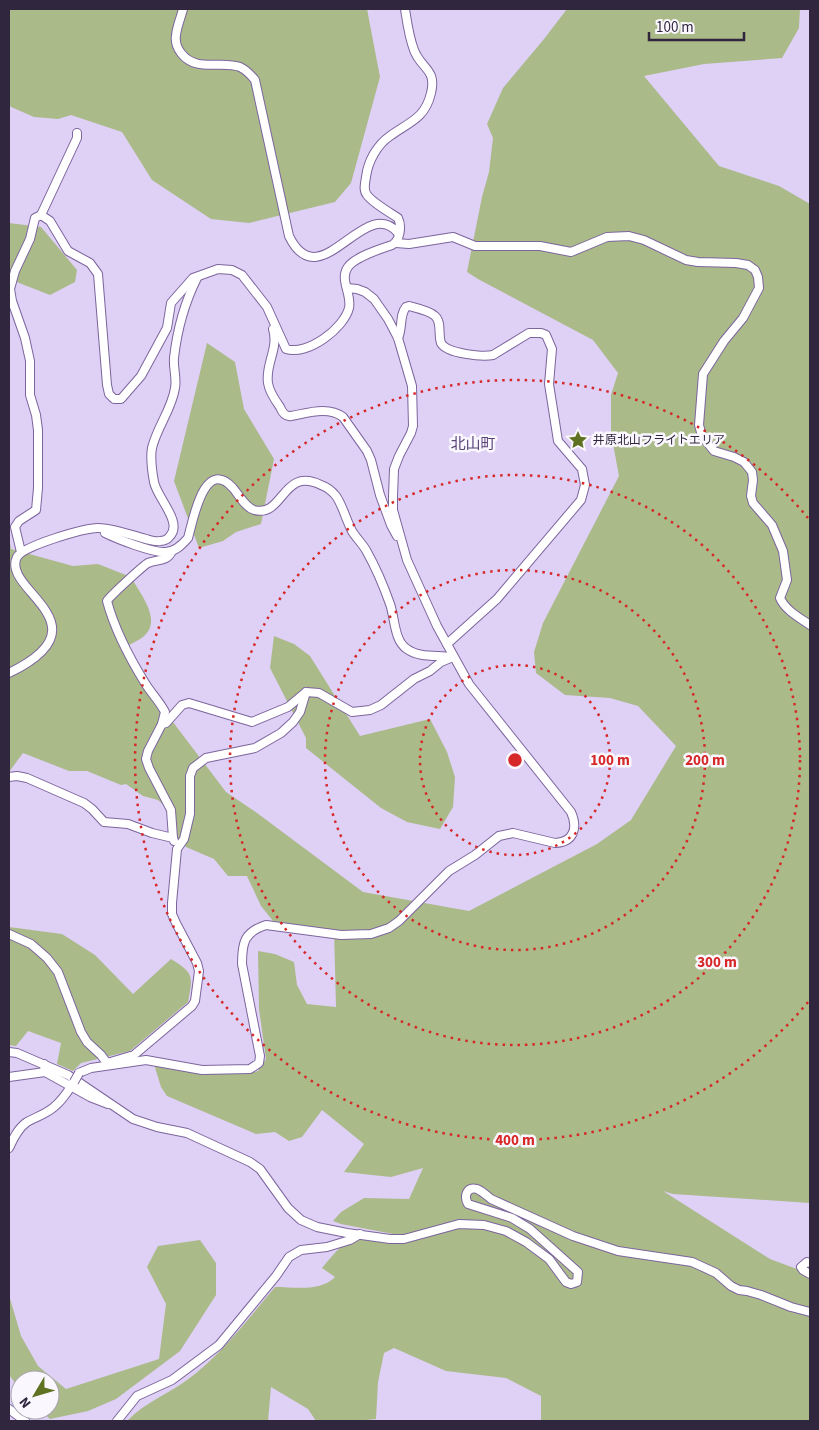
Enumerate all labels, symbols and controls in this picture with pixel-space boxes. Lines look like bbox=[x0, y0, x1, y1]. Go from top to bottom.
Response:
scale bar bbox=[649, 10, 744, 42]
text: 100 m bbox=[656, 17, 694, 38]
place icon: 井原北山フライトエリア bbox=[567, 429, 589, 451]
place label: 井原北山フライトエリア bbox=[593, 432, 725, 449]
district label: 北山町 bbox=[450, 434, 496, 455]
text: 100 m bbox=[590, 750, 630, 771]
text: 200 m bbox=[685, 750, 725, 771]
centre of rings bbox=[506, 751, 524, 769]
text: 300 m bbox=[697, 952, 737, 973]
text: 400 m bbox=[495, 1130, 535, 1151]
north arrow bbox=[10, 1370, 60, 1420]
text: N bbox=[15, 1393, 36, 1412]

